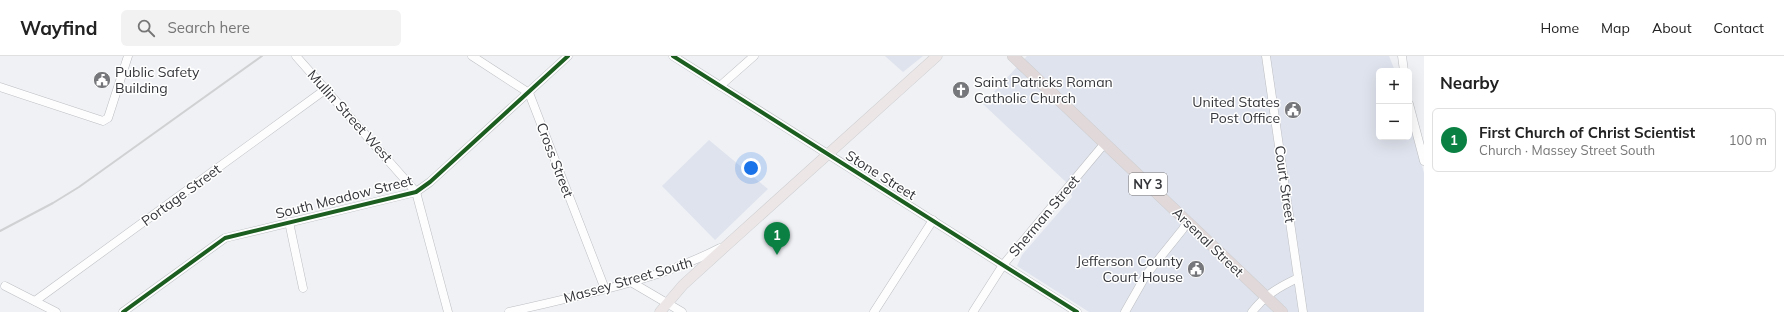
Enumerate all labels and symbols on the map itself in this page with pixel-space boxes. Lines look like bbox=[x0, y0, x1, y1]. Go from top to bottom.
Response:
place label: Public Safety Building bbox=[115, 63, 200, 97]
street label: Mullin Street West bbox=[304, 66, 396, 166]
public building icon: Public Safety Building bbox=[92, 70, 112, 90]
place label: Saint Patricks Roman Catholic Church bbox=[974, 73, 1113, 107]
church icon: Saint Patricks Roman Catholic Church bbox=[951, 80, 971, 100]
place label: United States Post Office bbox=[1192, 93, 1280, 127]
public building icon: United States Post Office bbox=[1283, 100, 1303, 120]
street label: Cross Street bbox=[532, 120, 578, 200]
street label: Court Street bbox=[1271, 144, 1299, 224]
street label: Stone Street bbox=[842, 146, 920, 204]
your location bbox=[741, 158, 761, 178]
street label: Portage Street bbox=[138, 160, 224, 230]
street label: South Meadow Street bbox=[274, 171, 414, 223]
street label: Sherman Street bbox=[1005, 171, 1083, 260]
road number: NY 3 bbox=[1129, 173, 1167, 195]
street label: Arsenal Street bbox=[1169, 204, 1247, 281]
pin: 1 bbox=[764, 222, 790, 255]
place label: Jefferson County Court House bbox=[1077, 252, 1184, 286]
street label: Massey Street South bbox=[562, 253, 694, 307]
public building icon: Jefferson County Court House bbox=[1186, 259, 1206, 279]

